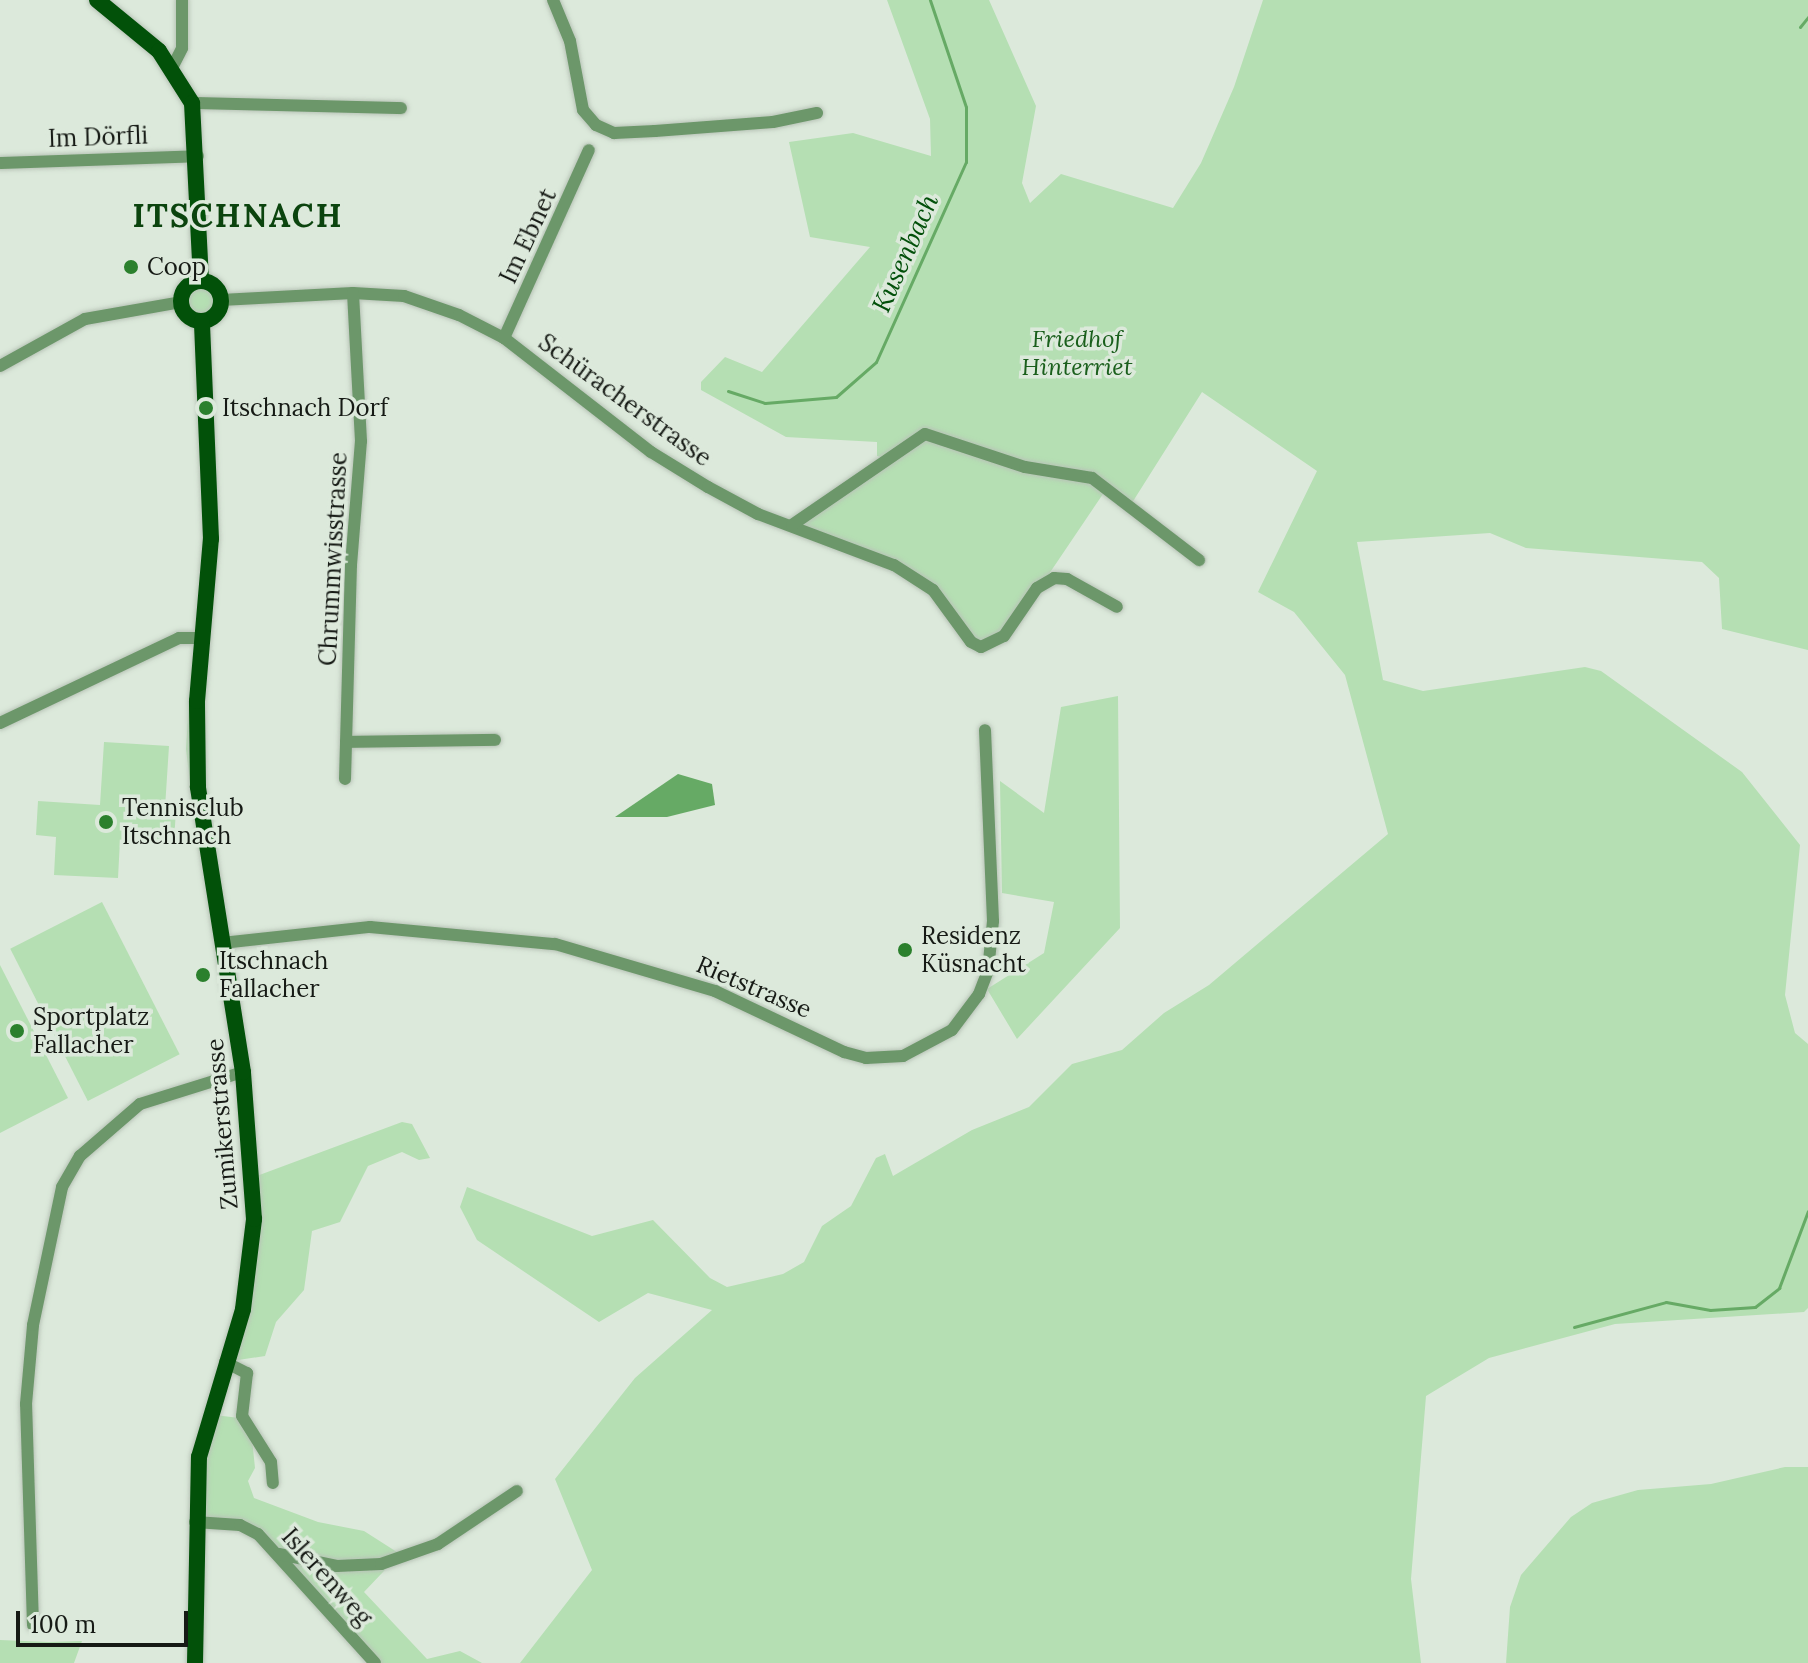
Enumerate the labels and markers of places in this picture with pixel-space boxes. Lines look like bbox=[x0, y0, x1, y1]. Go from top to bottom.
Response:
place label: Coop bbox=[147, 253, 206, 281]
marker: Coop bbox=[122, 258, 140, 276]
place label: Itschnach Dorf bbox=[222, 394, 388, 422]
marker: Itschnach Dorf bbox=[197, 399, 215, 417]
place label: Tennisclub Itschnach bbox=[122, 794, 244, 850]
marker: Tennisclub Itschnach bbox=[97, 813, 115, 831]
place label: Residenz Küsnacht bbox=[921, 922, 1026, 978]
marker: Residenz Küsnacht bbox=[896, 941, 914, 959]
place label: Itschnach Fallacher bbox=[219, 947, 328, 1003]
marker: Itschnach Fallacher bbox=[194, 966, 212, 984]
place label: Sportplatz Fallacher bbox=[33, 1003, 149, 1059]
marker: Sportplatz Fallacher bbox=[8, 1022, 26, 1040]

